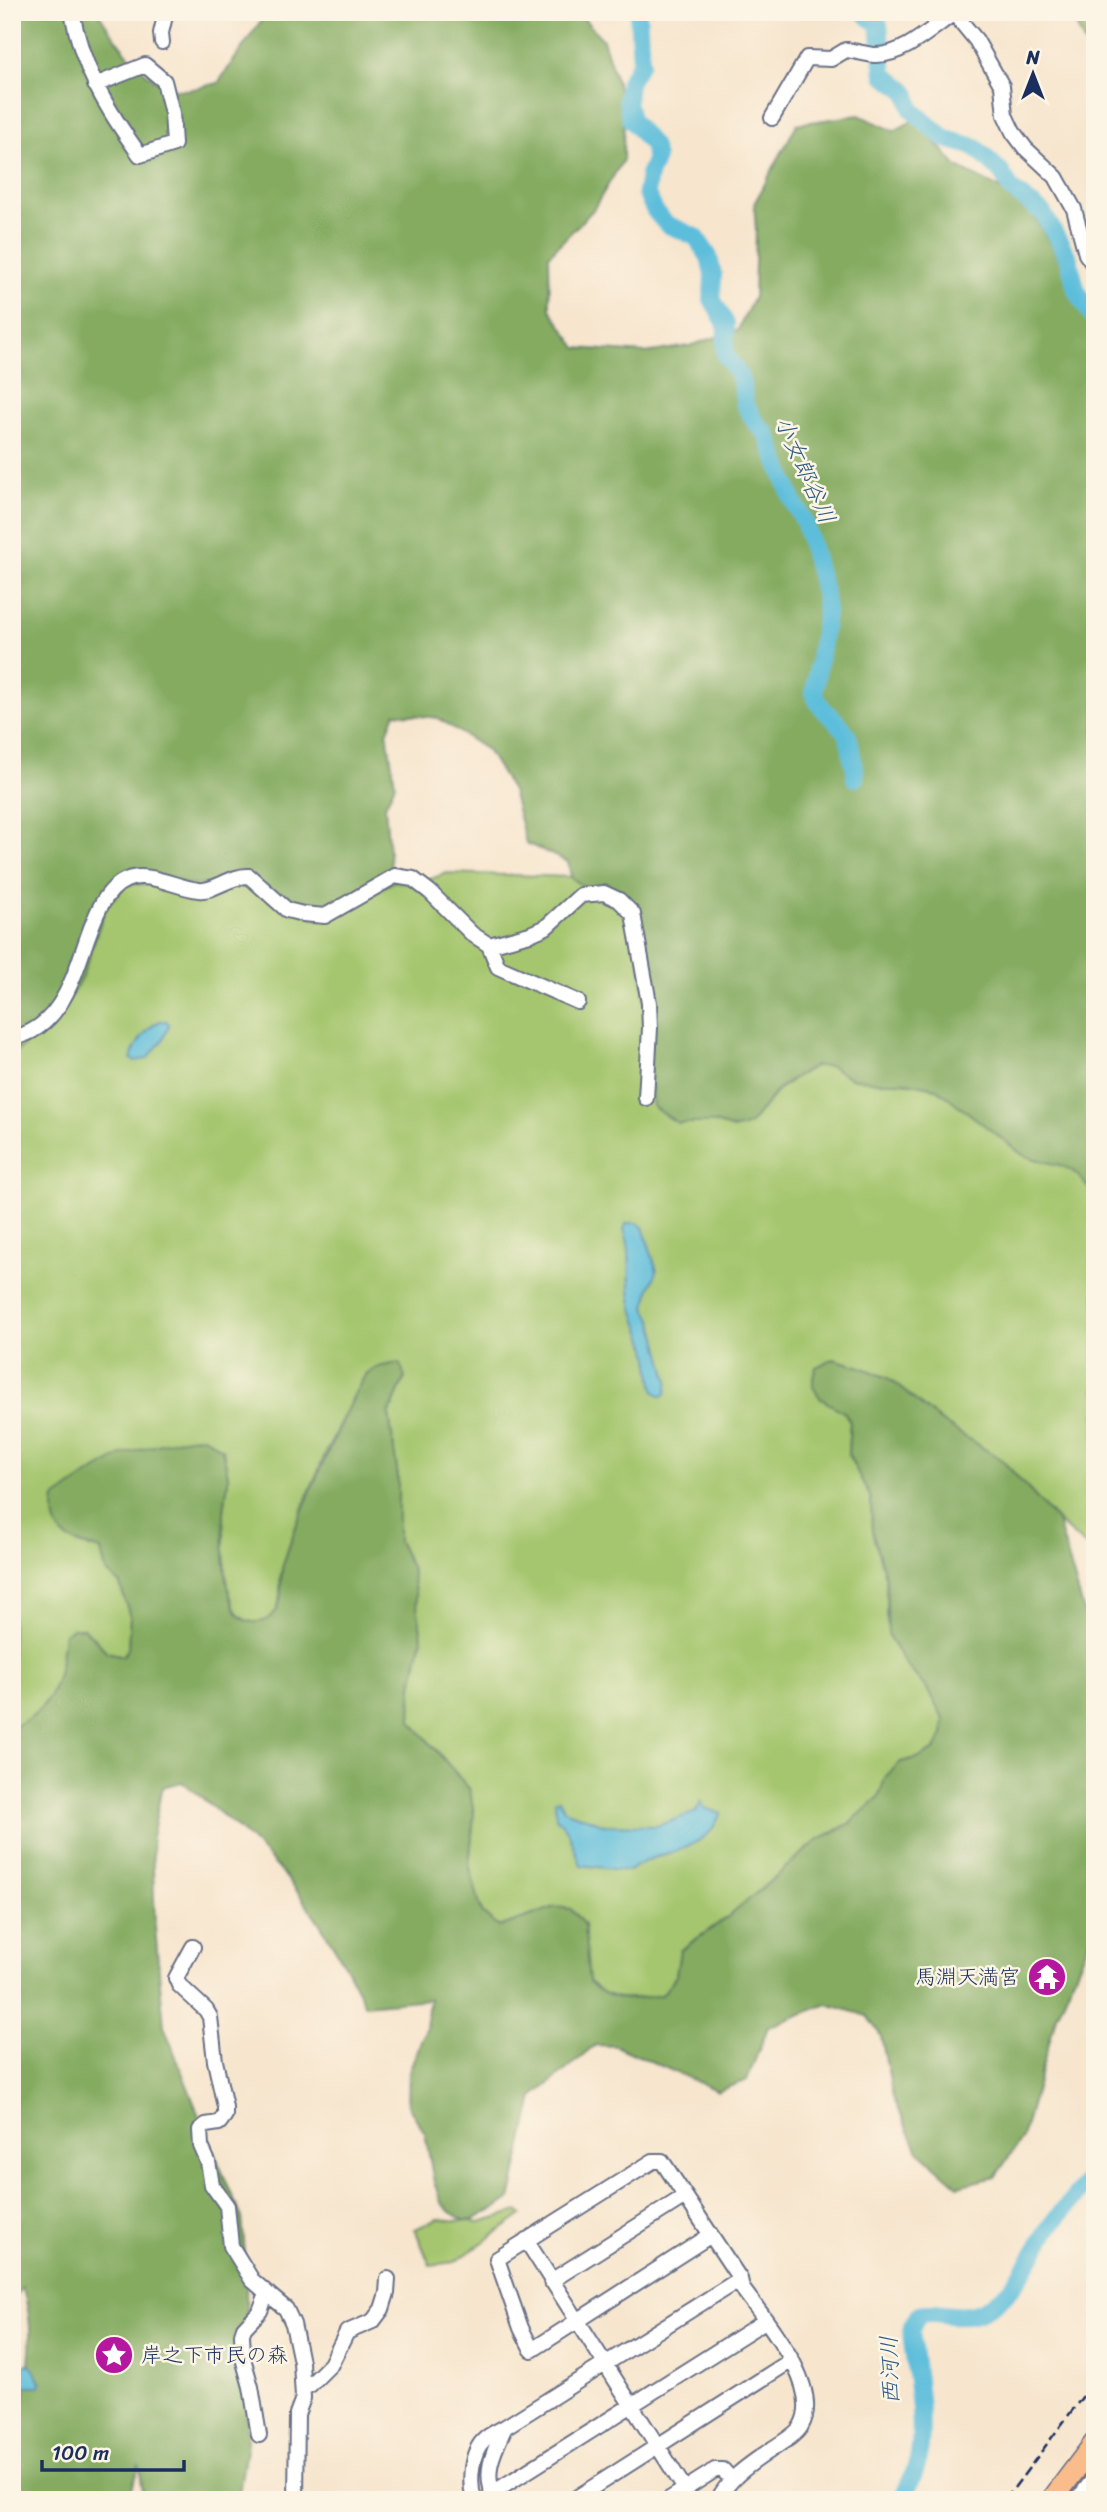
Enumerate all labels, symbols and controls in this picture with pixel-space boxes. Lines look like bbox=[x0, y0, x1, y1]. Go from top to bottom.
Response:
north arrow bbox=[998, 38, 1068, 108]
text: N bbox=[1025, 41, 1040, 74]
water label: 小女郎谷川 bbox=[763, 409, 847, 531]
temple icon: 馬淵天満宮 bbox=[1026, 1956, 1068, 1998]
place label: 馬淵天満宮 bbox=[915, 1958, 1020, 1996]
place icon: 岸之下市民の森 bbox=[93, 2334, 135, 2376]
water label: 西河川 bbox=[868, 2335, 912, 2405]
place label: 岸之下市民の森 bbox=[141, 2336, 288, 2374]
scale bar bbox=[42, 2428, 184, 2472]
text: 100 m bbox=[52, 2434, 109, 2472]

